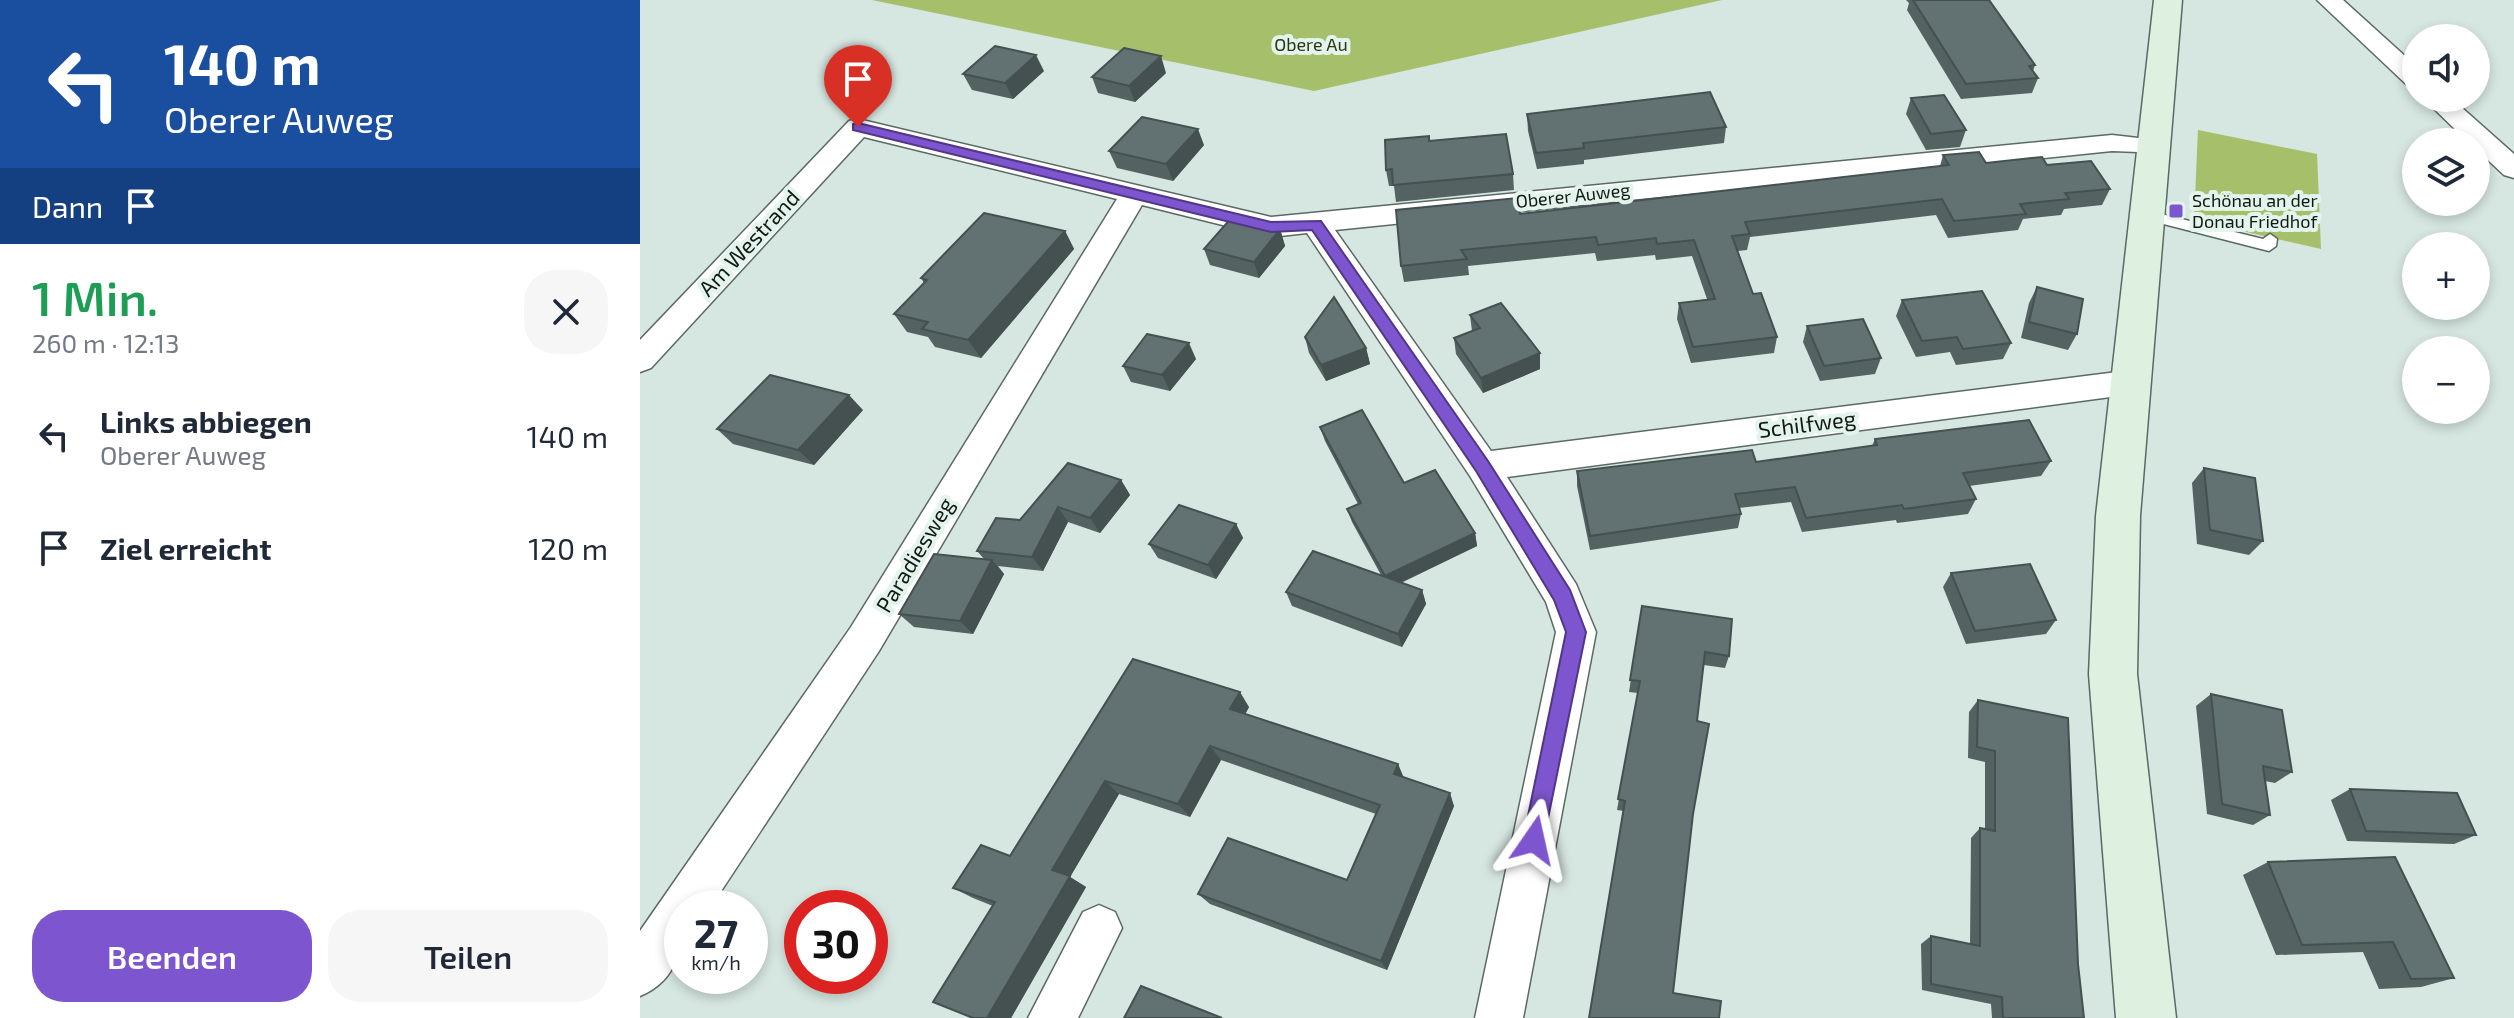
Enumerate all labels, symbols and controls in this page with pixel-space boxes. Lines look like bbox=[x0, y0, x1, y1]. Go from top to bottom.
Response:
map controls bbox=[2402, 24, 2490, 424]
button: sound bbox=[2402, 24, 2490, 112]
text: 140 m bbox=[164, 29, 321, 96]
icon: left bbox=[32, 32, 136, 136]
park label: Obere Au bbox=[1274, 33, 1348, 55]
pin bbox=[824, 45, 892, 127]
icon: arrive bbox=[836, 57, 880, 101]
text: Oberer Auweg bbox=[164, 97, 394, 140]
button: layers bbox=[2402, 128, 2490, 216]
street label: Oberer Auweg bbox=[1515, 178, 1631, 212]
icon: arrive bbox=[119, 184, 163, 228]
street label: Am Westrand bbox=[692, 184, 804, 301]
text: Dann bbox=[32, 188, 103, 224]
place label: Schönau an der Donau Friedhof bbox=[2192, 189, 2319, 232]
marker: Schönau an der Donau Friedhof bbox=[2167, 202, 2185, 220]
button: + bbox=[2402, 232, 2490, 320]
text: 1 Min. bbox=[32, 268, 158, 326]
button: close bbox=[524, 270, 608, 354]
text: 260 m · 12:13 bbox=[32, 327, 179, 358]
button: − bbox=[2402, 336, 2490, 424]
text: Links abbiegen bbox=[100, 403, 312, 439]
street label: Schilfweg bbox=[1757, 404, 1857, 442]
icon: left bbox=[32, 414, 76, 458]
text: 140 m bbox=[527, 418, 608, 454]
text: Oberer Auweg bbox=[100, 439, 266, 470]
street label: Paradiesweg bbox=[870, 492, 959, 617]
icon: arrive bbox=[32, 526, 76, 570]
text: Ziel erreicht bbox=[100, 530, 272, 566]
text: 120 m bbox=[528, 530, 608, 566]
position arrow bbox=[1492, 798, 1576, 882]
speed limit sign: 30 bbox=[784, 890, 888, 994]
text: 27 bbox=[694, 908, 738, 956]
button: Beenden bbox=[32, 910, 312, 1002]
button: Teilen bbox=[328, 910, 608, 1002]
text: km/h bbox=[691, 950, 741, 974]

